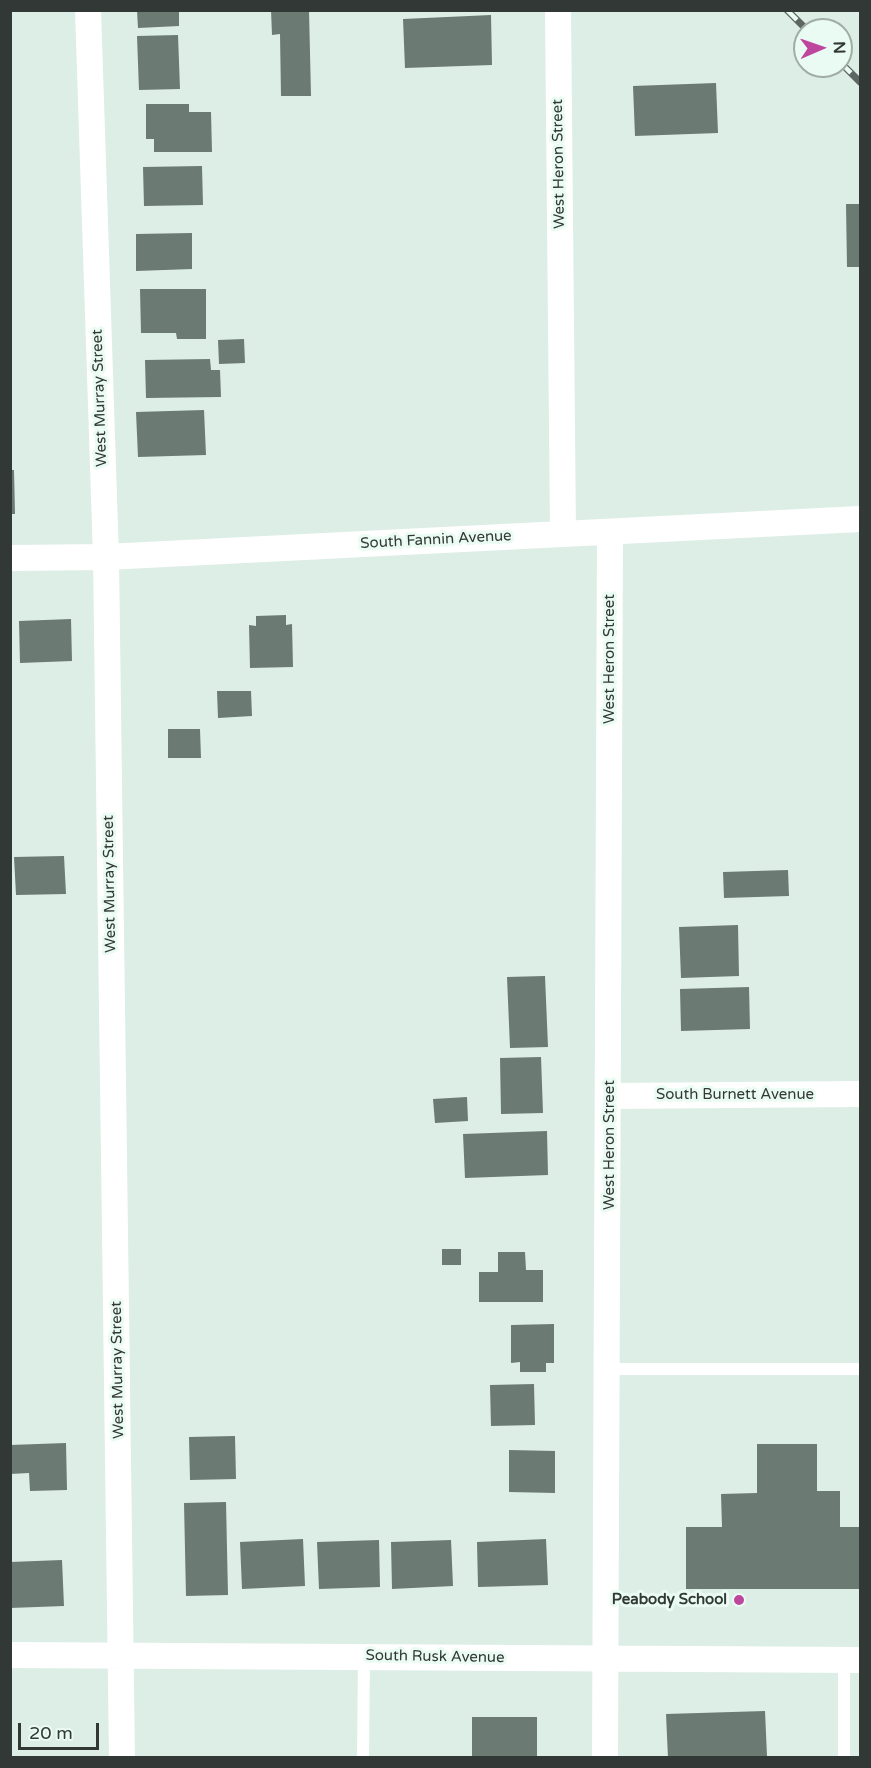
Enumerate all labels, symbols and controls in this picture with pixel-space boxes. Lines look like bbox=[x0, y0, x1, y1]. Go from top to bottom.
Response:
north arrow bbox=[793, 18, 853, 78]
text: N bbox=[829, 41, 849, 54]
street label: West Heron Street bbox=[549, 99, 569, 229]
street label: West Murray Street bbox=[89, 329, 111, 467]
street label: South Fannin Avenue bbox=[360, 527, 512, 553]
street label: West Heron Street bbox=[601, 594, 619, 724]
street label: West Murray Street bbox=[100, 815, 120, 953]
street label: West Heron Street bbox=[601, 1080, 619, 1210]
street label: South Burnett Avenue bbox=[656, 1086, 814, 1104]
street label: West Murray Street bbox=[108, 1301, 128, 1439]
place label: Peabody School bbox=[612, 1591, 727, 1609]
marker: Peabody School bbox=[732, 1593, 746, 1607]
street label: South Rusk Avenue bbox=[365, 1647, 505, 1667]
scale bar bbox=[21, 1711, 102, 1749]
text: 20 m bbox=[29, 1722, 73, 1744]

